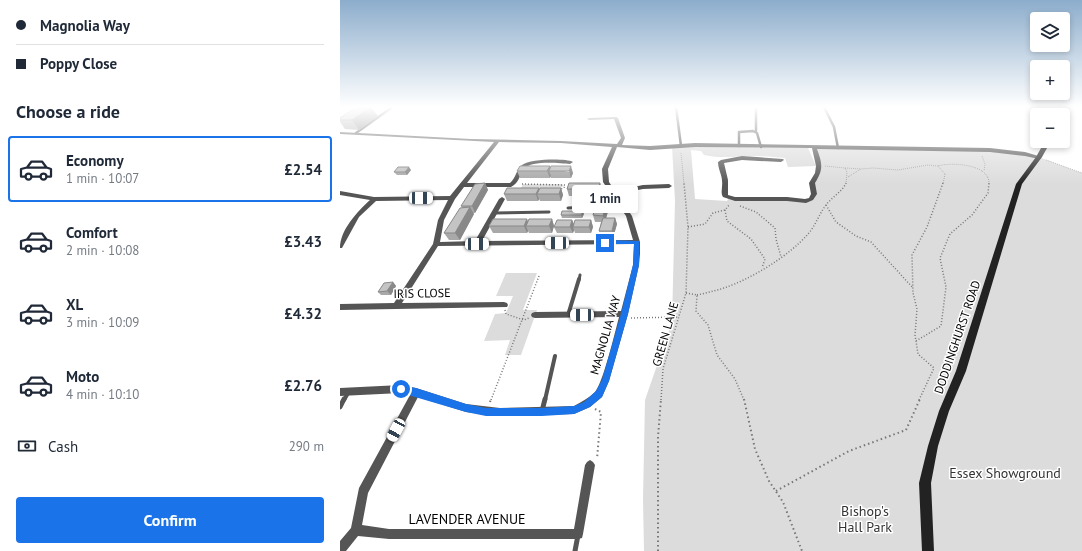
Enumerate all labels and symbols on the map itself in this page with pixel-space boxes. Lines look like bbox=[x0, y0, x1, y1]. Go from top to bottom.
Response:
callout: 1 min bbox=[572, 185, 638, 213]
car bbox=[409, 192, 433, 204]
route end bbox=[596, 234, 614, 252]
car bbox=[545, 237, 569, 249]
car bbox=[465, 238, 489, 250]
street label: DODDINGHURST ROAD bbox=[931, 278, 983, 396]
street label: IRIS CLOSE bbox=[393, 285, 451, 301]
street label: MAGNOLIA WAY bbox=[587, 293, 624, 376]
street label: GREEN LANE bbox=[649, 300, 681, 368]
car bbox=[570, 309, 594, 321]
route start bbox=[392, 380, 410, 398]
car bbox=[385, 417, 407, 443]
park label: Essex Showground bbox=[949, 464, 1061, 482]
park label: Bishop's Hall Park bbox=[838, 502, 892, 536]
street label: LAVENDER AVENUE bbox=[408, 510, 526, 528]

